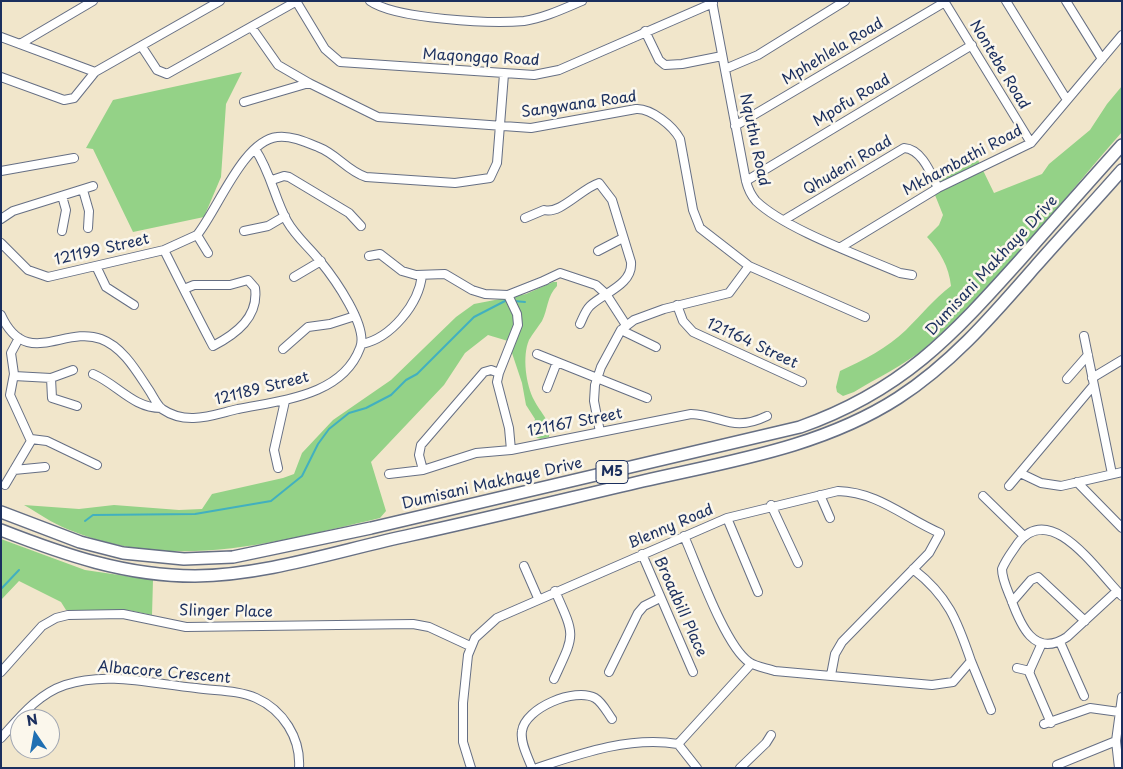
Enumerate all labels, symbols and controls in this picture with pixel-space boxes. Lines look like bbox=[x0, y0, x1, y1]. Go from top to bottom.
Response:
street label: Mphehlela Road bbox=[779, 15, 887, 89]
street label: Nontebe Road bbox=[965, 17, 1033, 113]
street label: Maqongqo Road bbox=[422, 46, 540, 70]
street label: Mpofu Road bbox=[810, 71, 894, 131]
street label: Sangwana Road bbox=[520, 88, 638, 122]
street label: Nquthu Road bbox=[735, 92, 773, 188]
street label: Mkhambathi Road bbox=[900, 122, 1026, 200]
street label: Qhudeni Road bbox=[801, 133, 895, 199]
street label: Dumisani Makhaye Drive bbox=[922, 192, 1062, 340]
street label: 121199 Street bbox=[53, 230, 151, 270]
street label: 121164 Street bbox=[704, 315, 800, 373]
street label: 121189 Street bbox=[213, 369, 311, 409]
street label: 121167 Street bbox=[526, 405, 624, 441]
street label: Dumisani Makhaye Drive bbox=[400, 454, 584, 514]
road number: M5 bbox=[596, 461, 628, 484]
street label: Blenny Road bbox=[626, 501, 716, 553]
street label: Broadbill Place bbox=[650, 554, 710, 660]
street label: Slinger Place bbox=[179, 602, 273, 622]
street label: Albacore Crescent bbox=[97, 658, 231, 688]
text: N bbox=[24, 708, 40, 731]
north arrow bbox=[10, 709, 60, 759]

